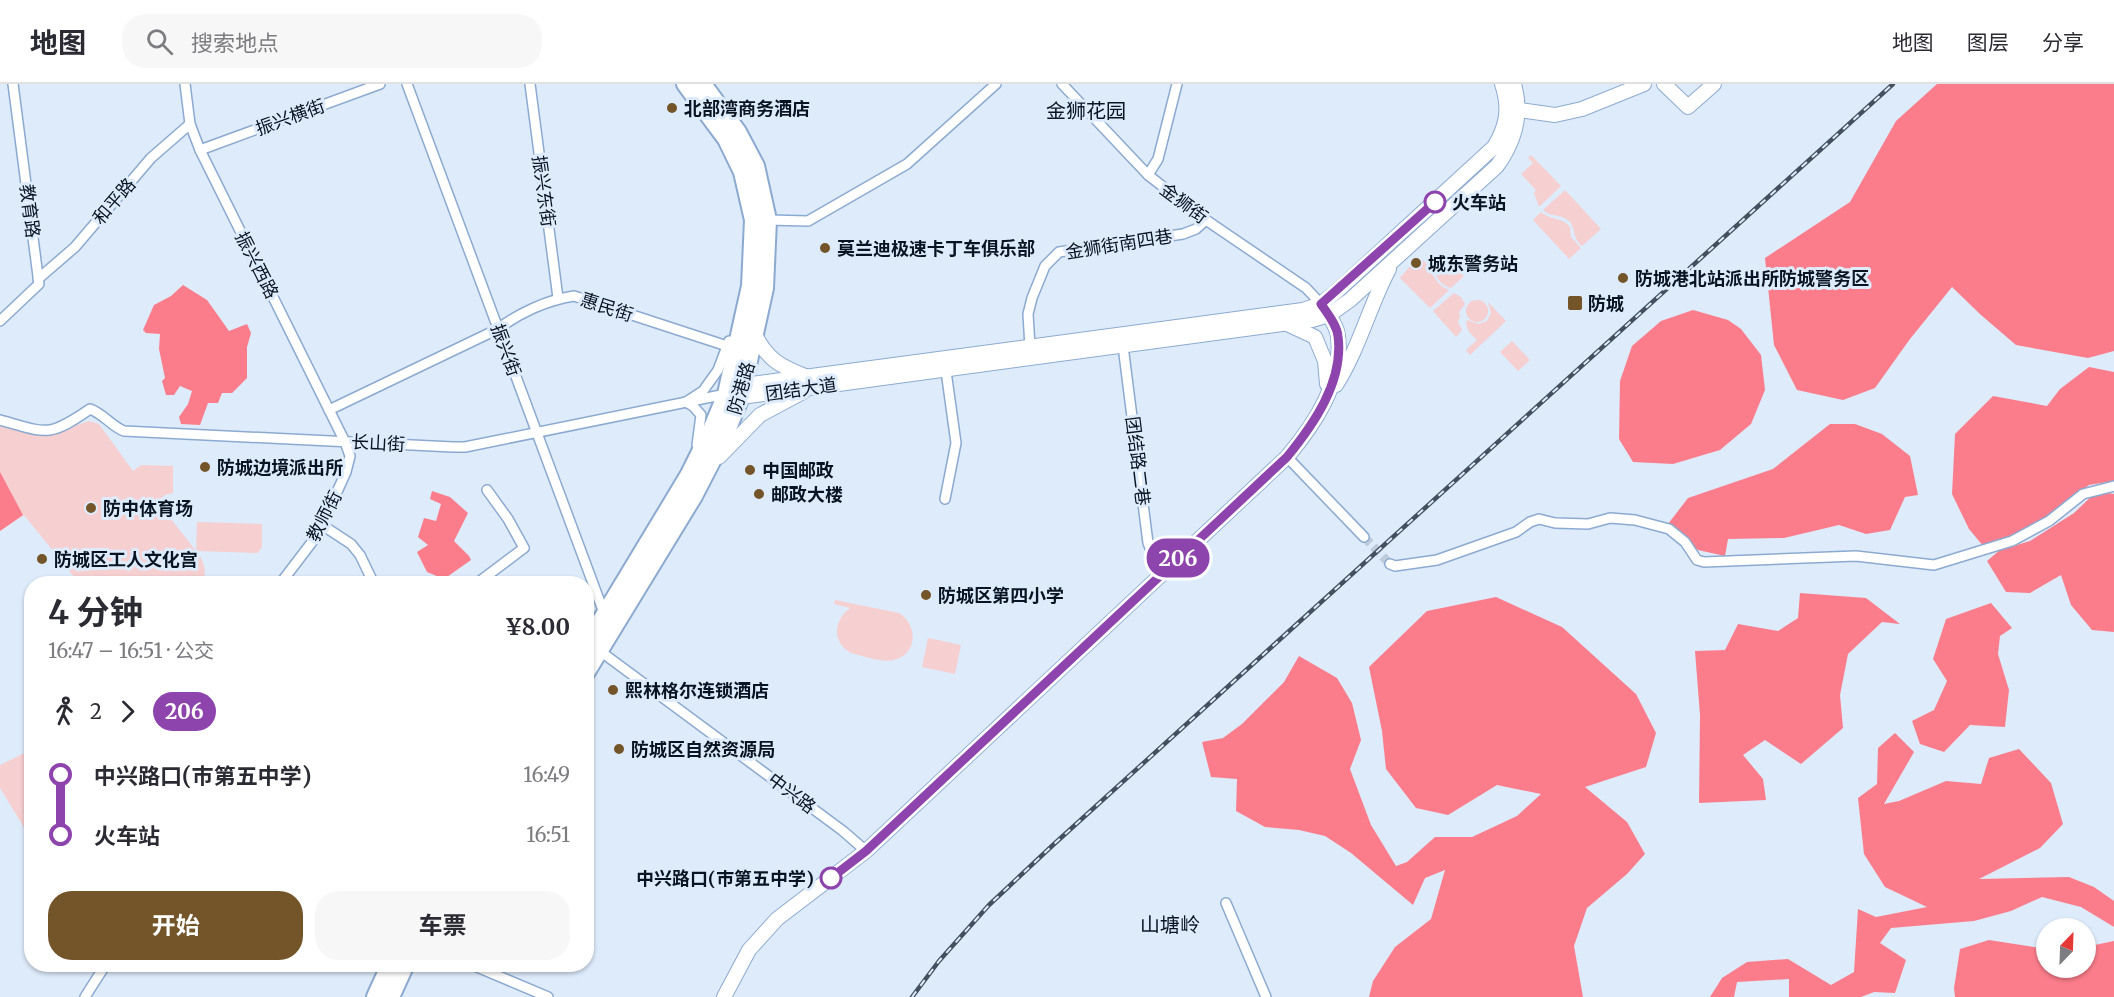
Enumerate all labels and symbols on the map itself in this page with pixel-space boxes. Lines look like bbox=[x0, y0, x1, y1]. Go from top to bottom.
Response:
street label: 振兴横街 bbox=[252, 94, 328, 140]
place label: 北部湾商务酒店 bbox=[684, 97, 810, 120]
district label: 金狮花园 bbox=[1046, 98, 1126, 123]
marker: 北部湾商务酒店 bbox=[665, 101, 679, 115]
street label: 振兴东街 bbox=[528, 154, 560, 228]
street label: 和平路 bbox=[88, 173, 140, 229]
street label: 金狮街 bbox=[1156, 178, 1212, 228]
street label: 教育路 bbox=[15, 183, 45, 239]
marker: 火车站 bbox=[1424, 191, 1446, 213]
place label: 火车站 bbox=[1452, 191, 1506, 214]
street label: 金狮街南四巷 bbox=[1064, 224, 1174, 264]
street label: 振兴西路 bbox=[230, 228, 284, 302]
place label: 莫兰迪极速卡丁车俱乐部 bbox=[837, 237, 1035, 260]
marker: 莫兰迪极速卡丁车俱乐部 bbox=[818, 241, 832, 255]
place label: 城东警务站 bbox=[1428, 252, 1518, 275]
marker: 城东警务站 bbox=[1409, 256, 1423, 270]
place label: 防城港北站派出所防城警务区 bbox=[1635, 267, 1869, 290]
marker: 防城港北站派出所防城警务区 bbox=[1616, 271, 1630, 285]
street label: 惠民街 bbox=[578, 288, 636, 326]
place label: 防城 bbox=[1588, 292, 1624, 315]
marker: 防城 bbox=[1566, 294, 1584, 312]
street label: 振兴街 bbox=[486, 321, 526, 379]
street label: 防港路 bbox=[723, 359, 759, 417]
street label: 团结大道 bbox=[764, 373, 838, 405]
street label: 团结路二巷 bbox=[1121, 415, 1155, 507]
street label: 长山街 bbox=[350, 430, 406, 456]
place label: 防城边境派出所 bbox=[217, 456, 343, 479]
place label: 中国邮政 bbox=[762, 459, 834, 482]
marker: 防城边境派出所 bbox=[198, 460, 212, 474]
marker: 中国邮政 bbox=[743, 463, 757, 477]
place label: 邮政大楼 bbox=[771, 483, 843, 506]
street label: 教师街 bbox=[301, 487, 347, 545]
marker: 邮政大楼 bbox=[752, 487, 766, 501]
place label: 防中体育场 bbox=[103, 497, 193, 520]
marker: 防中体育场 bbox=[84, 501, 98, 515]
line badge: 206 bbox=[1144, 538, 1212, 578]
place label: 防城区工人文化宫 bbox=[54, 548, 198, 571]
marker: 防城区工人文化宫 bbox=[35, 552, 49, 566]
place label: 防城区第四小学 bbox=[938, 584, 1064, 607]
marker: 防城区第四小学 bbox=[919, 588, 933, 602]
place label: 熙林格尔连锁酒店 bbox=[625, 679, 769, 702]
marker: 熙林格尔连锁酒店 bbox=[606, 683, 620, 697]
place label: 防城区自然资源局 bbox=[631, 738, 775, 761]
marker: 防城区自然资源局 bbox=[612, 742, 626, 756]
street label: 中兴路 bbox=[764, 768, 820, 818]
place label: 中兴路口(巿第五中学) bbox=[636, 867, 814, 890]
marker: 中兴路口(巿第五中学) bbox=[820, 867, 842, 889]
district label: 山塘岭 bbox=[1140, 912, 1200, 937]
north arrow bbox=[2036, 918, 2096, 978]

